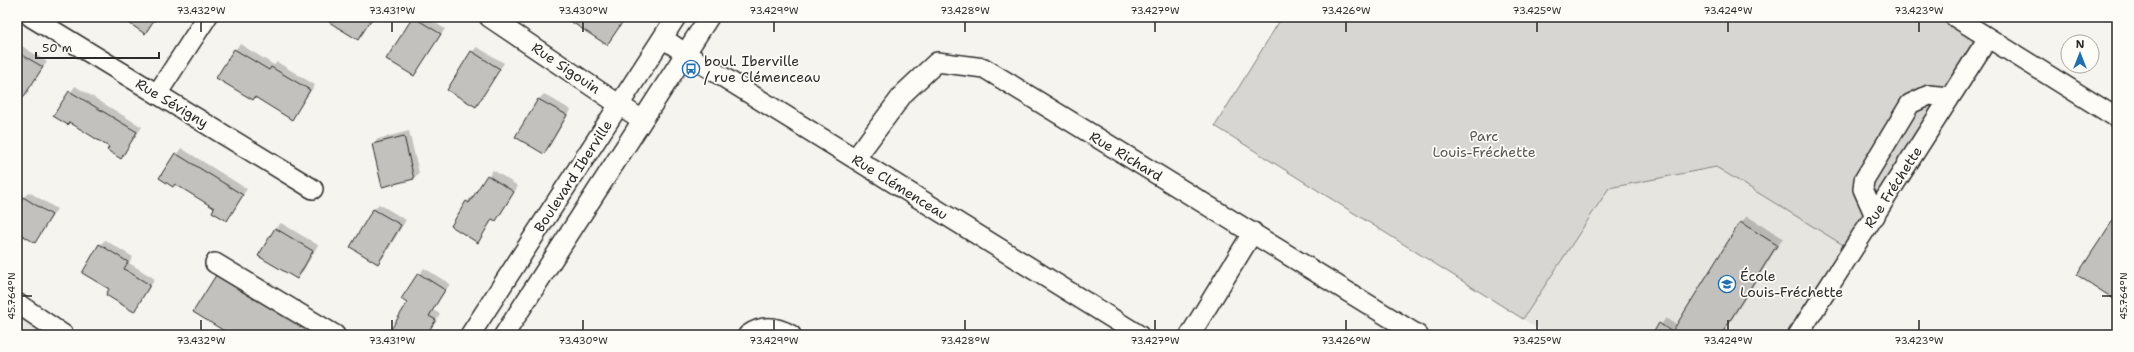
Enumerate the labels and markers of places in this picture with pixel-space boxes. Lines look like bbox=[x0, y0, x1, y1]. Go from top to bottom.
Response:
place label: boul. Iberville / rue Clémenceau bbox=[704, 52, 821, 86]
bus stop icon: boul. Iberville / rue Clémenceau bbox=[681, 59, 701, 79]
place label: École Louis-Fréchette bbox=[1740, 267, 1843, 301]
school or university icon: École Louis-Fréchette bbox=[1717, 274, 1737, 294]

